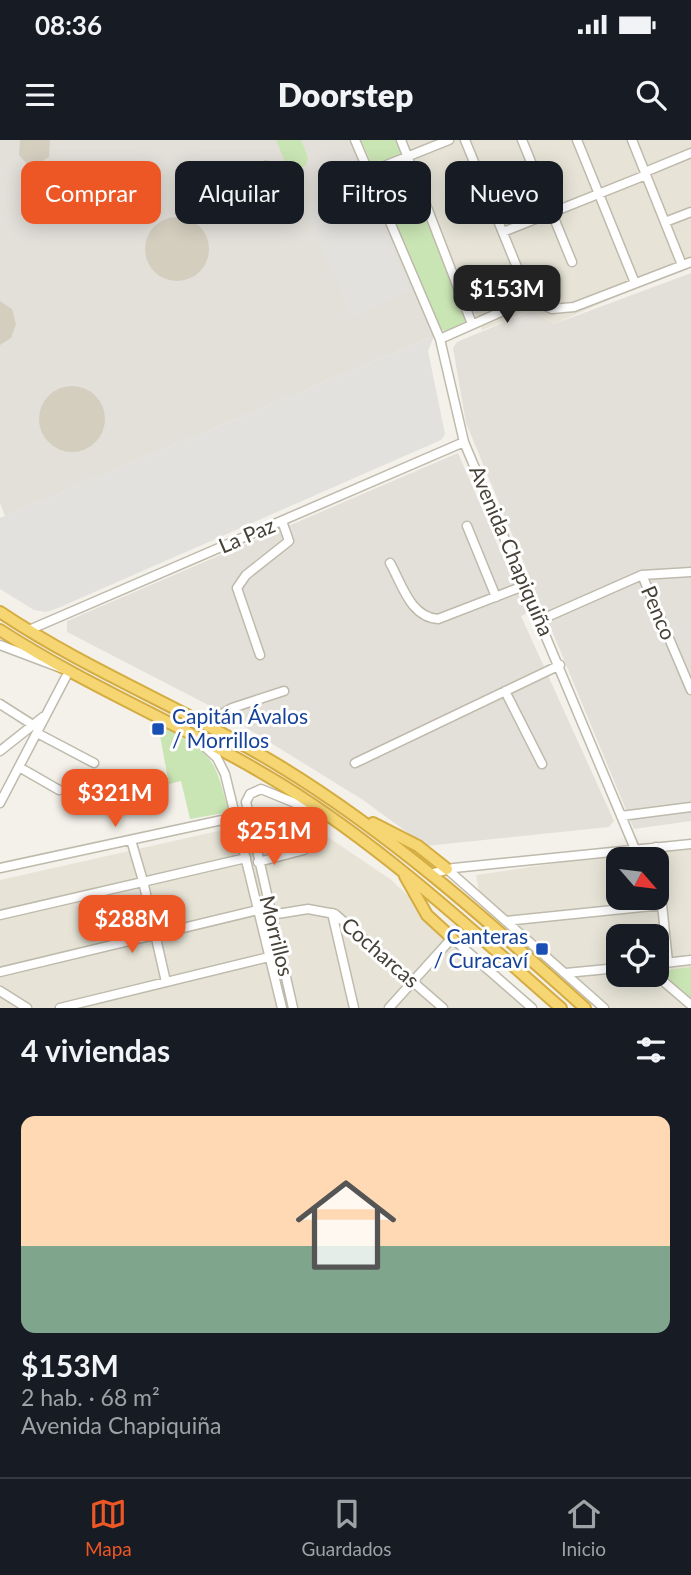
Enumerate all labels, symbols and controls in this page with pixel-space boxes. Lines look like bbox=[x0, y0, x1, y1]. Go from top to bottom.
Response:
text: 08:36 bbox=[35, 9, 102, 41]
text: Doorstep bbox=[278, 75, 413, 114]
icon: menu bbox=[21, 76, 59, 114]
icon: search bbox=[632, 76, 670, 114]
chip: Comprar bbox=[21, 161, 161, 224]
chip: Alquilar bbox=[175, 161, 304, 224]
chip: Filtros bbox=[318, 161, 431, 224]
chip: Nuevo bbox=[445, 161, 563, 224]
pin: $153M bbox=[458, 265, 556, 325]
text: $153M bbox=[469, 274, 545, 302]
street label: Avenida Chapiquiña bbox=[465, 461, 560, 640]
street label: La Paz bbox=[214, 512, 278, 558]
street label: Penco bbox=[637, 581, 682, 643]
place label: Capitán Ávalos / Morrillos bbox=[172, 703, 308, 752]
marker: Capitán Ávalos / Morrillos bbox=[150, 721, 166, 737]
pin: $321M bbox=[66, 770, 164, 829]
text: $321M bbox=[77, 778, 153, 806]
pin: $251M bbox=[225, 808, 323, 867]
text: $251M bbox=[236, 816, 312, 844]
north arrow bbox=[606, 847, 668, 910]
map controls bbox=[606, 847, 669, 987]
street label: Morrillos bbox=[255, 893, 300, 979]
pin: $288M bbox=[83, 896, 181, 955]
text: $288M bbox=[94, 904, 170, 932]
street label: Cocharcas bbox=[337, 911, 425, 992]
place label: Canteras / Curacaví bbox=[434, 923, 529, 972]
button: locate bbox=[606, 924, 669, 987]
marker: Canteras / Curacaví bbox=[534, 941, 550, 957]
icon: filters bbox=[632, 1031, 670, 1069]
text: 4 viviendas bbox=[21, 1032, 170, 1068]
icon: home bbox=[283, 1162, 409, 1288]
text: $153M bbox=[21, 1347, 119, 1383]
text: 2 hab. · 68 m² bbox=[21, 1383, 160, 1411]
text: Avenida Chapiquiña bbox=[21, 1411, 221, 1439]
tab: Mapa bbox=[85, 1495, 132, 1560]
tab: Guardados bbox=[302, 1495, 392, 1560]
tab: Inicio bbox=[561, 1495, 606, 1560]

